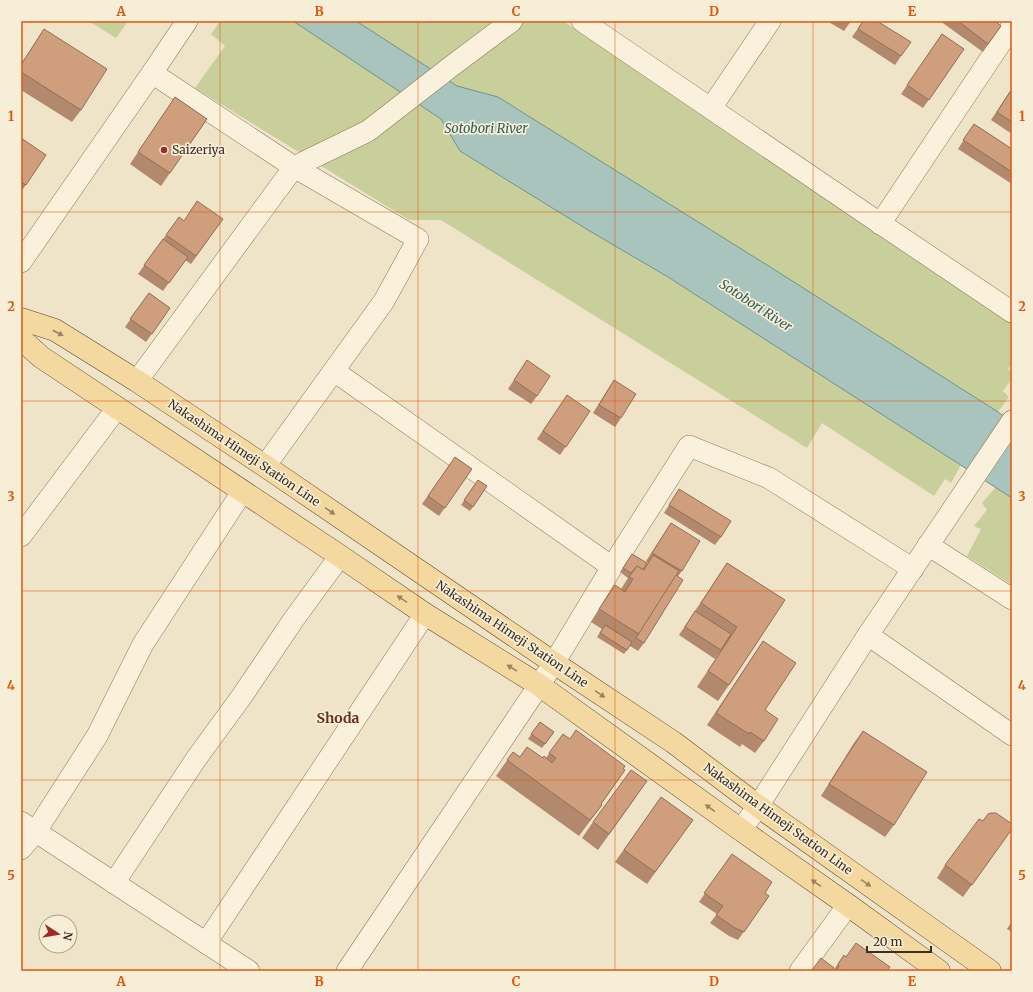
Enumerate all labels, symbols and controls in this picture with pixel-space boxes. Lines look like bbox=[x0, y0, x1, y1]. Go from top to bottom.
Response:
text: A bbox=[115, 3, 126, 20]
text: B bbox=[314, 3, 324, 20]
text: C bbox=[512, 3, 521, 20]
text: D bbox=[709, 3, 719, 20]
text: E bbox=[908, 3, 917, 20]
text: 1 bbox=[8, 108, 14, 125]
text: 1 bbox=[1019, 108, 1025, 125]
water label: Sotobori River bbox=[444, 120, 528, 137]
place label: Saizeriya bbox=[172, 142, 225, 157]
marker: Saizeriya bbox=[159, 145, 169, 155]
water label: Sotobori River bbox=[716, 276, 796, 336]
text: 2 bbox=[7, 298, 15, 315]
text: 2 bbox=[1018, 298, 1026, 315]
one-way arrow bbox=[52, 329, 63, 336]
street label: Nakashima Himeji Station Line bbox=[165, 396, 323, 509]
text: 3 bbox=[7, 488, 15, 505]
text: 3 bbox=[1018, 488, 1026, 505]
one-way arrow bbox=[325, 507, 336, 515]
street label: Nakashima Himeji Station Line bbox=[433, 577, 591, 690]
one-way arrow bbox=[397, 595, 408, 603]
one-way arrow bbox=[506, 665, 518, 672]
text: 4 bbox=[7, 677, 16, 694]
text: 4 bbox=[1018, 677, 1027, 694]
one-way arrow bbox=[595, 690, 605, 698]
district label: Shoda bbox=[317, 709, 360, 727]
street label: Nakashima Himeji Station Line bbox=[701, 760, 856, 878]
one-way arrow bbox=[705, 804, 715, 812]
text: 5 bbox=[7, 867, 15, 884]
text: 5 bbox=[1018, 867, 1026, 884]
one-way arrow bbox=[861, 878, 871, 886]
one-way arrow bbox=[811, 879, 821, 887]
north arrow bbox=[38, 914, 78, 954]
scale bar bbox=[867, 928, 931, 954]
text: N bbox=[60, 930, 76, 942]
text: 20 m bbox=[873, 934, 902, 949]
text: A bbox=[115, 973, 126, 990]
text: B bbox=[314, 973, 324, 990]
text: C bbox=[512, 973, 521, 990]
text: D bbox=[709, 973, 719, 990]
text: E bbox=[908, 973, 917, 990]

